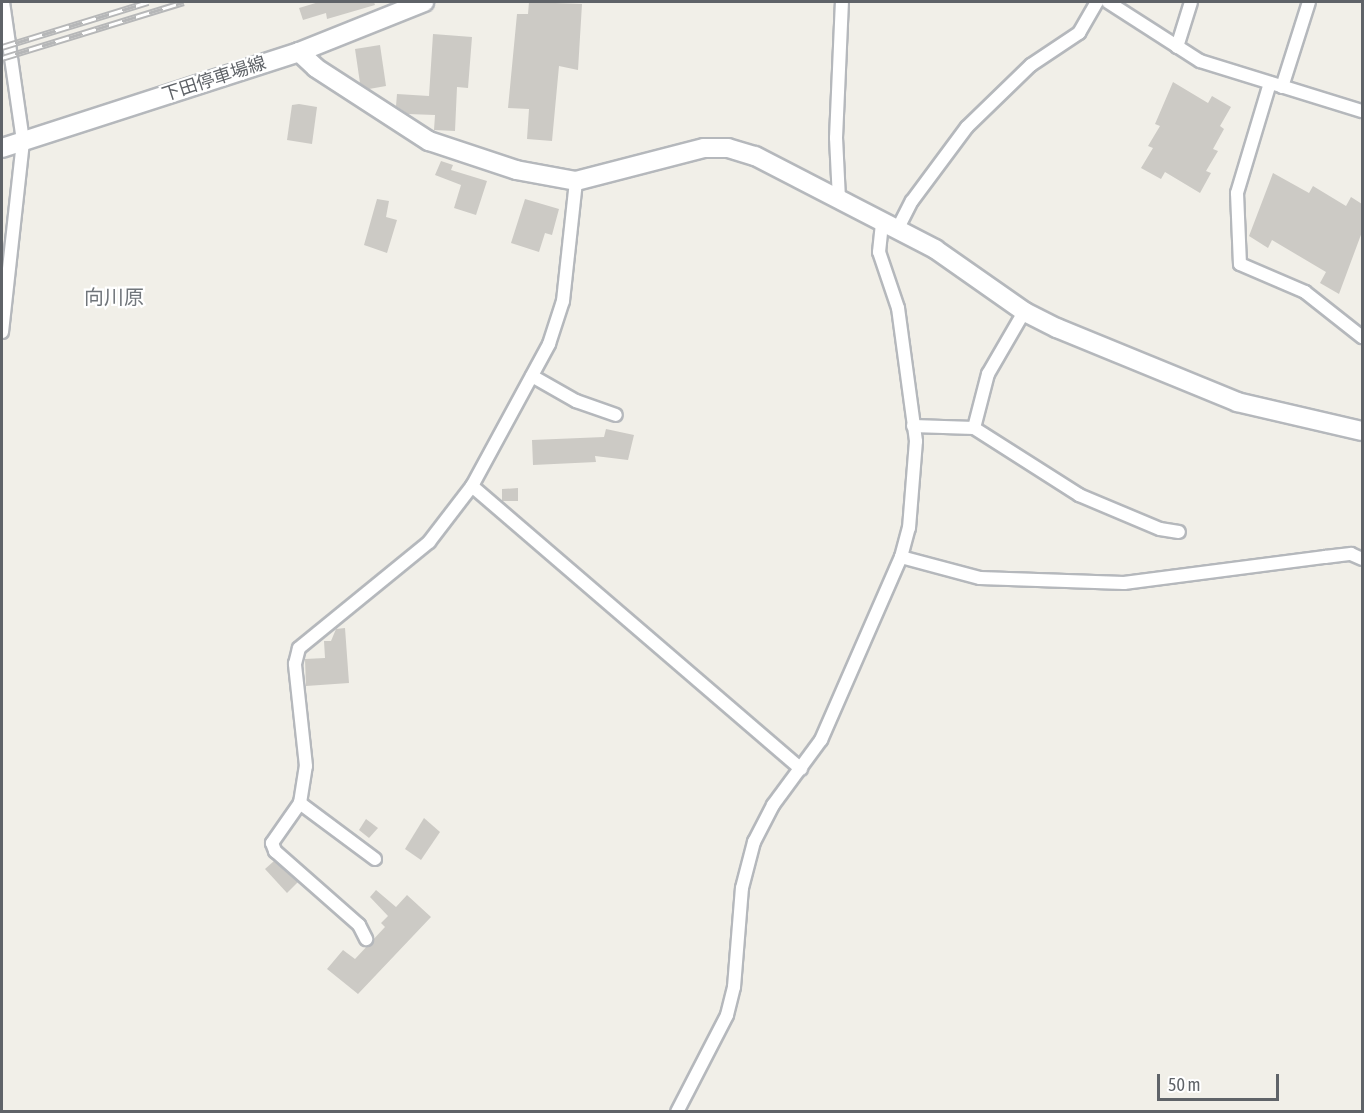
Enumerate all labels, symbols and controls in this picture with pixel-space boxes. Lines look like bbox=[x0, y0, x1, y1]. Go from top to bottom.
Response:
street label: 下田停車場線 bbox=[159, 52, 269, 106]
district label: 向川原 bbox=[84, 284, 144, 308]
scale bar bbox=[1160, 1062, 1282, 1100]
text: 50 m bbox=[1168, 1074, 1200, 1095]

